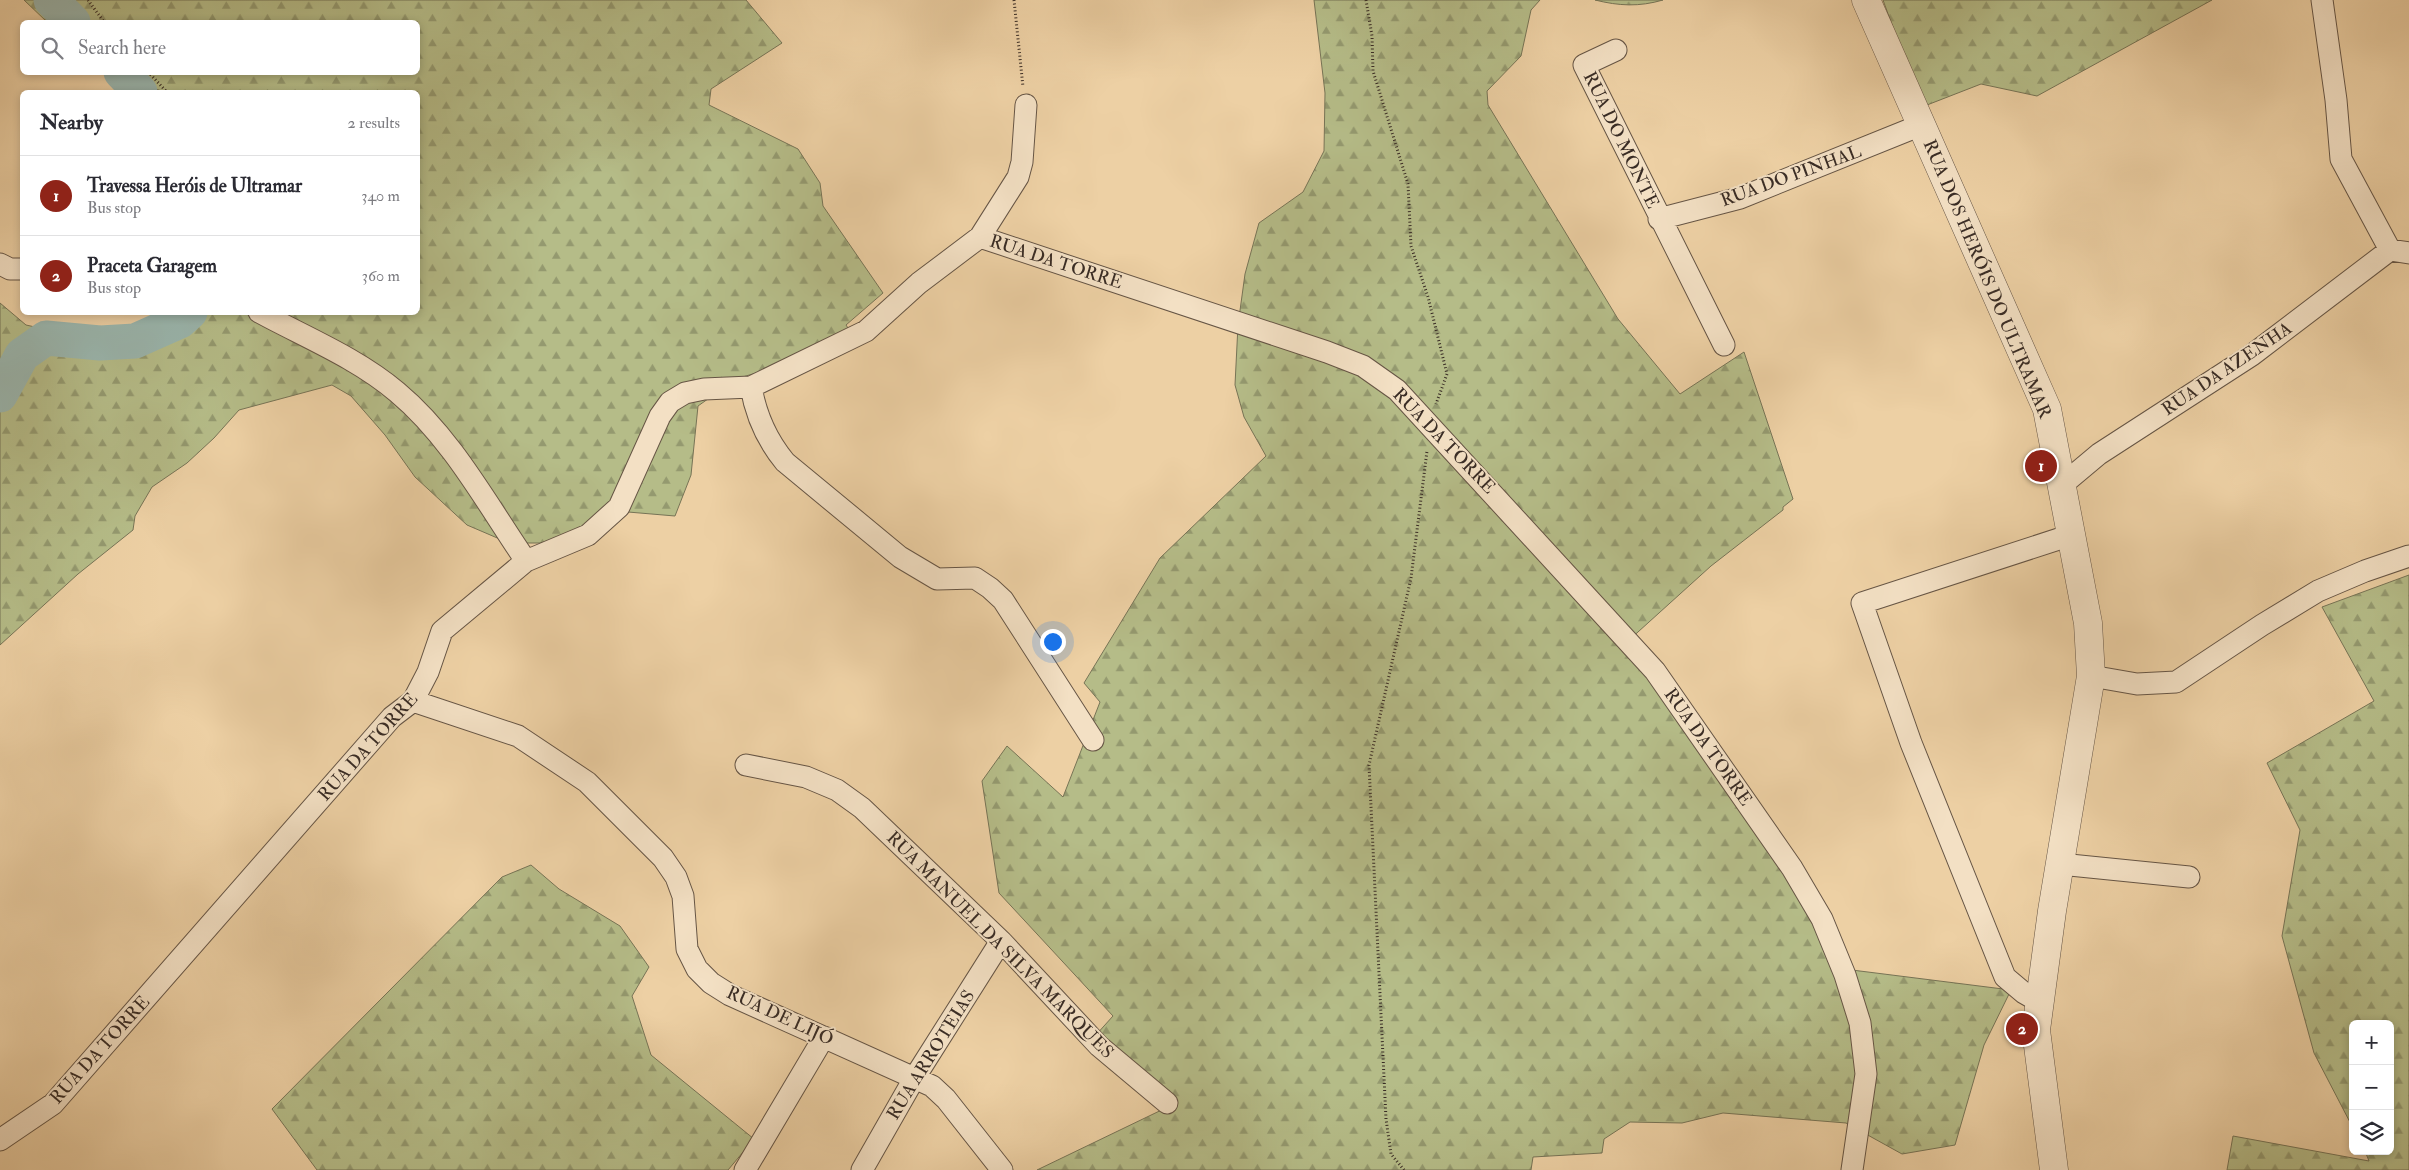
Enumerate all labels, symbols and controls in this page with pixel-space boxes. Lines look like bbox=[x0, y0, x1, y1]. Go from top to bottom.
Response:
search box bbox=[20, 20, 420, 75]
icon: search bbox=[38, 34, 66, 62]
text: Search here bbox=[78, 36, 166, 60]
street label: RUA DO MONTE bbox=[1578, 68, 1664, 212]
text: Nearby bbox=[40, 109, 103, 136]
text: 2 results bbox=[347, 113, 400, 133]
street label: RUA DOS HERÓIS DO ULTRAMAR bbox=[1918, 136, 2057, 423]
street label: RUA DO PINHAL bbox=[1717, 140, 1865, 212]
text: Travessa Heróis de Ultramar bbox=[87, 174, 302, 198]
text: 1 bbox=[53, 186, 59, 206]
text: 340 m bbox=[361, 186, 400, 206]
text: Bus stop bbox=[87, 198, 141, 218]
street label: RUA DA TORRE bbox=[987, 230, 1125, 294]
text: Praceta Garagem bbox=[87, 254, 217, 278]
text: 2 bbox=[52, 266, 60, 286]
text: 360 m bbox=[362, 266, 400, 286]
text: Bus stop bbox=[87, 278, 141, 298]
street label: RUA DA AZENHA bbox=[2158, 317, 2297, 421]
street label: RUA DA TORRE bbox=[1388, 383, 1500, 499]
pin: 1 bbox=[2025, 447, 2057, 485]
your location bbox=[1040, 629, 1066, 655]
street label: RUA DA TORRE bbox=[1659, 684, 1757, 810]
street label: RUA DA TORRE bbox=[313, 688, 423, 806]
street label: RUA MANUEL DA SILVA MARQUES bbox=[882, 827, 1118, 1063]
street label: RUA DE LIJÓ bbox=[723, 981, 837, 1051]
street label: RUA ARROTEIAS bbox=[882, 986, 980, 1124]
street label: RUA DA TORRE bbox=[45, 991, 155, 1109]
pin: 2 bbox=[2006, 1010, 2038, 1048]
map controls bbox=[2349, 1020, 2394, 1155]
button: + bbox=[2349, 1020, 2394, 1065]
button: − bbox=[2349, 1065, 2394, 1110]
button: layers bbox=[2349, 1110, 2394, 1155]

